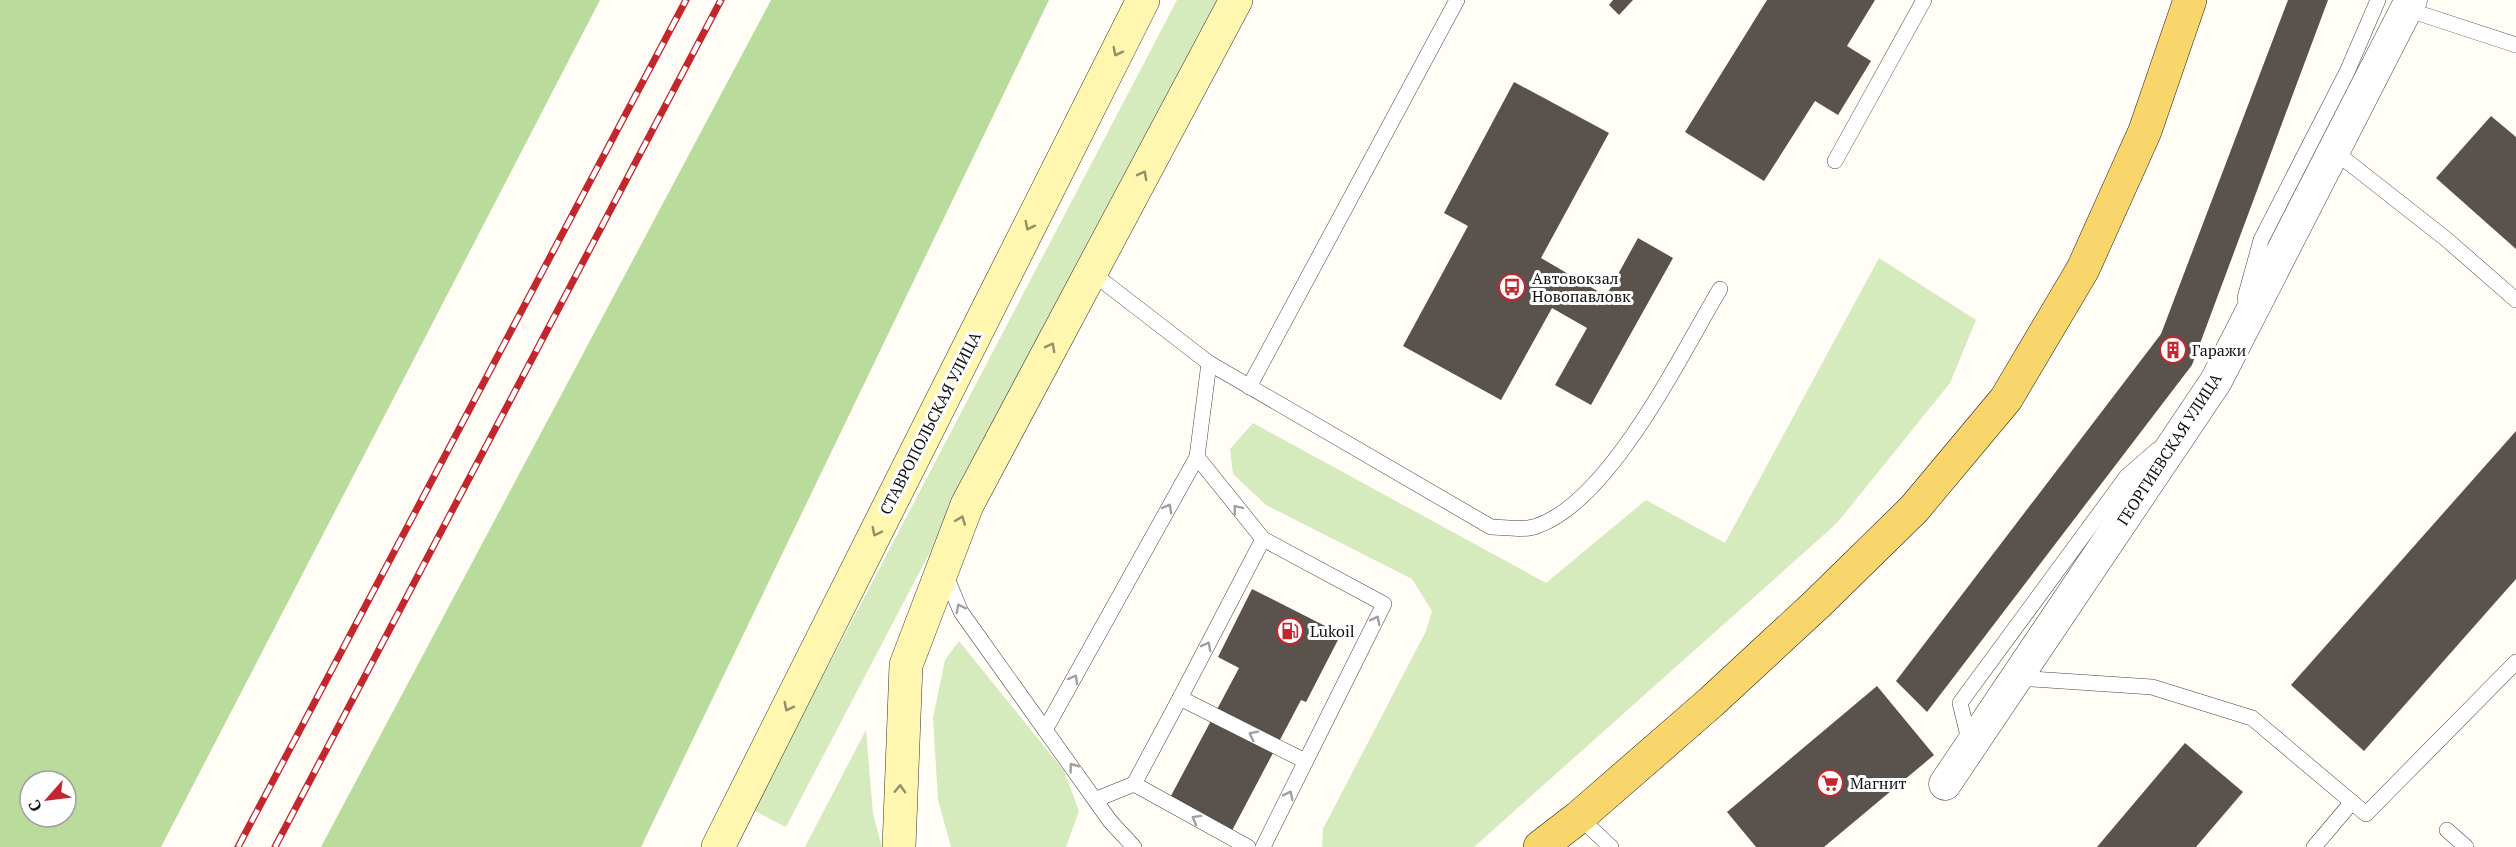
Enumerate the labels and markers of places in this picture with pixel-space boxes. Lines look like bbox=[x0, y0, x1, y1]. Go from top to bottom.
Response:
place label: Автовокзал Новопавловк bbox=[1532, 267, 1631, 307]
bus stop icon: Автовокзал Новопавловк bbox=[1497, 272, 1527, 302]
building icon: Гаражи bbox=[2158, 335, 2188, 365]
place label: Гаражи bbox=[2192, 339, 2246, 361]
fuel station icon: Lukoil bbox=[1275, 616, 1305, 646]
place label: Lukoil bbox=[1310, 620, 1355, 642]
supermarket icon: Магнит bbox=[1815, 768, 1845, 798]
place label: Магнит bbox=[1850, 772, 1906, 794]

